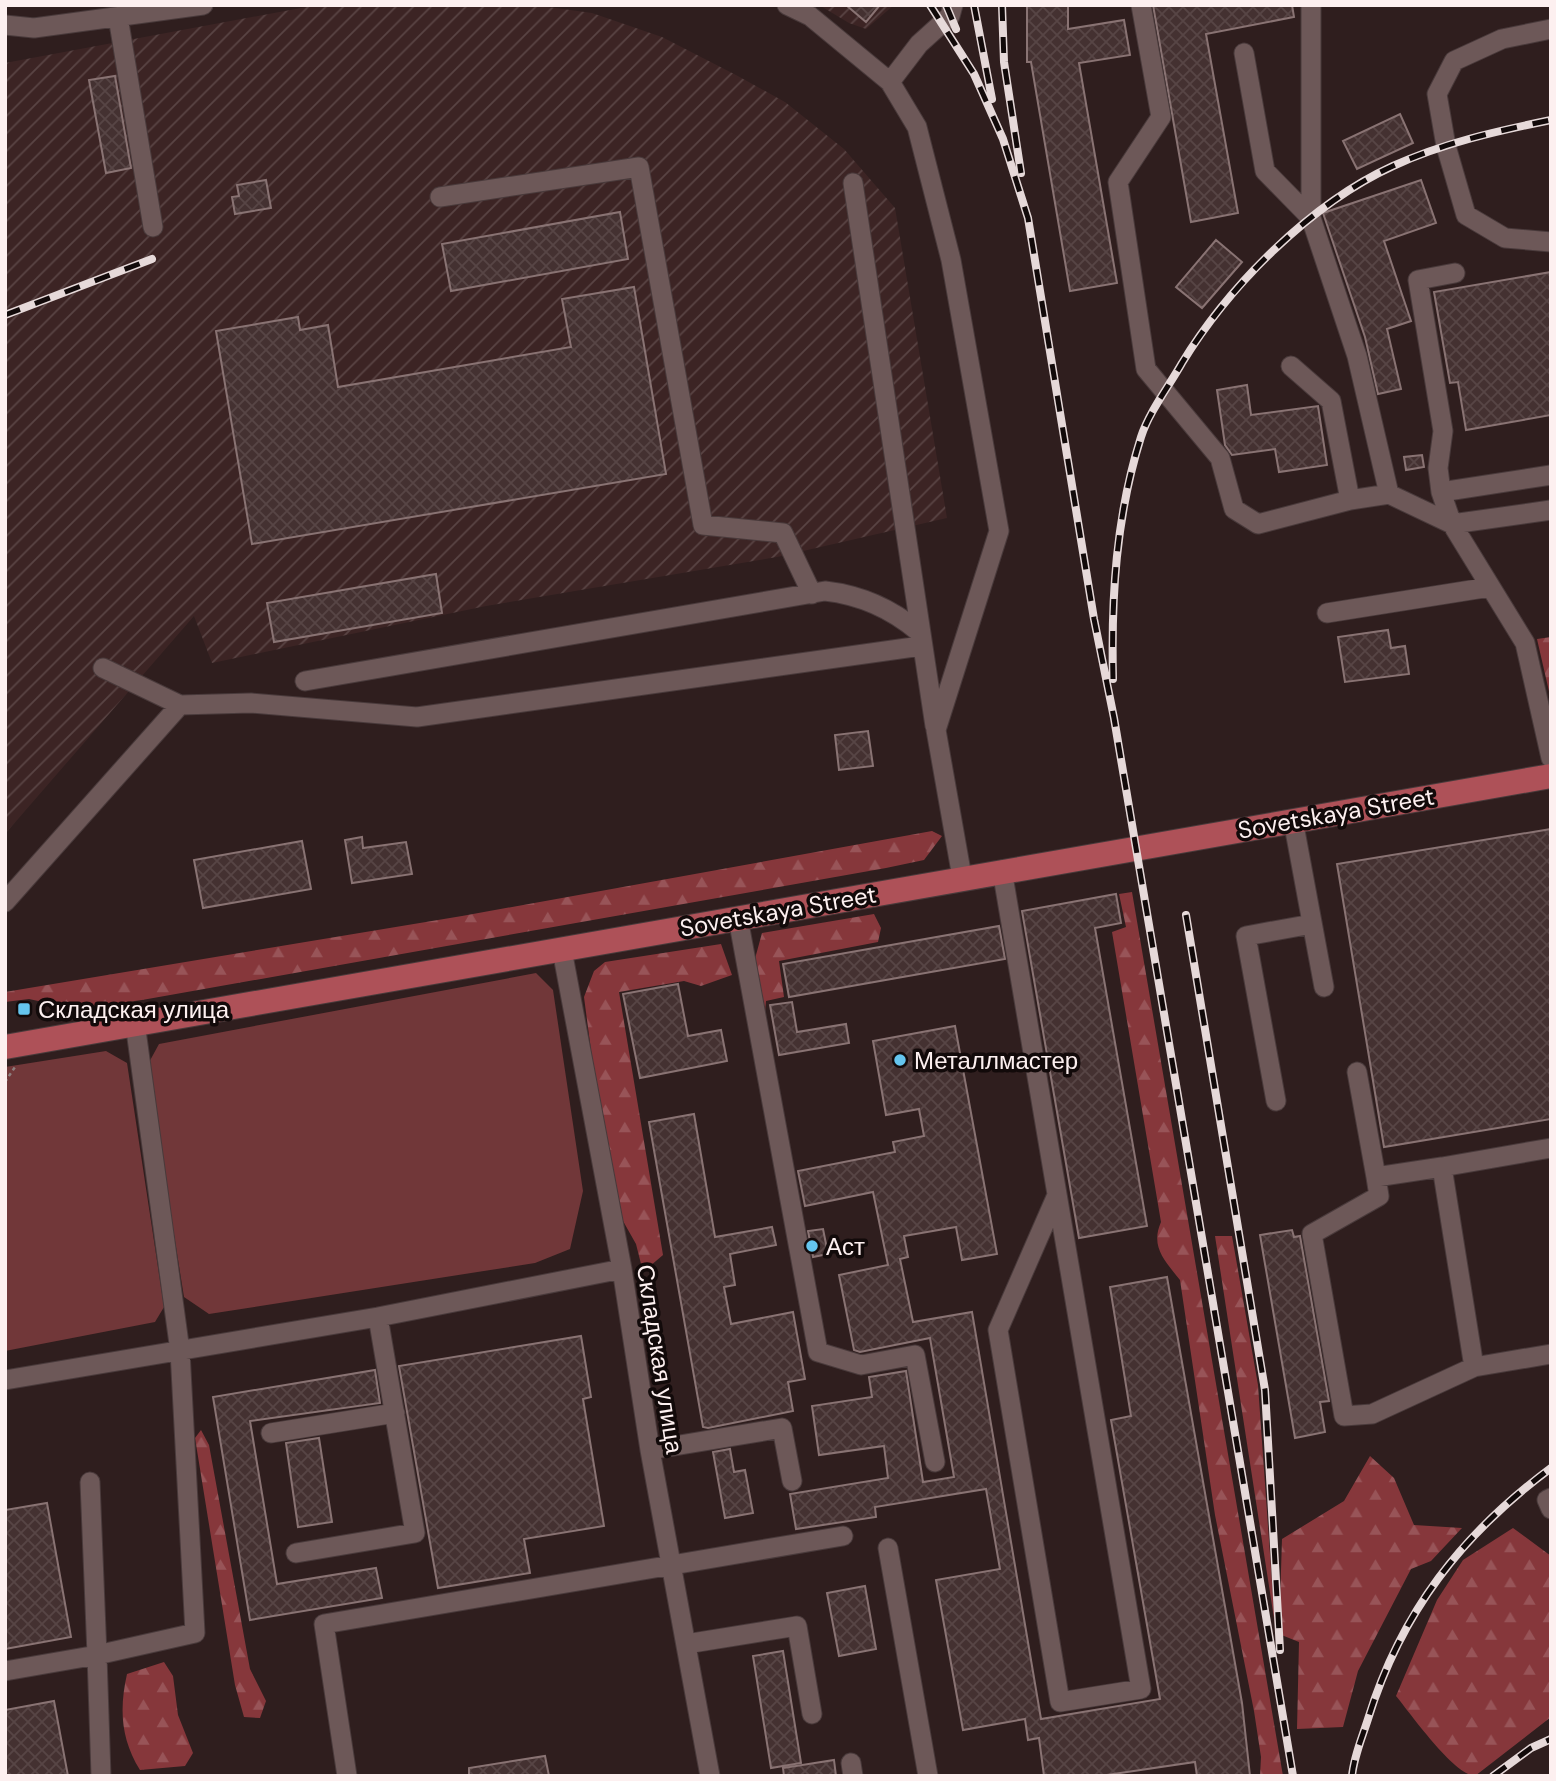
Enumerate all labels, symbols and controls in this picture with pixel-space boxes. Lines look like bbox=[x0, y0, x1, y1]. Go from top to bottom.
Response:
street label: Sovetskaya Street bbox=[1235, 780, 1437, 846]
street label: Sovetskaya Street bbox=[677, 878, 879, 944]
place label: Складская улица bbox=[38, 994, 230, 1025]
marker: Складская улица bbox=[16, 1001, 32, 1017]
place label: Металлмастер bbox=[914, 1045, 1078, 1076]
marker: Металлмастер bbox=[892, 1052, 908, 1068]
place label: Аст bbox=[826, 1231, 865, 1262]
marker: Аст bbox=[804, 1238, 820, 1254]
street label: Складская улица bbox=[630, 1262, 690, 1456]

